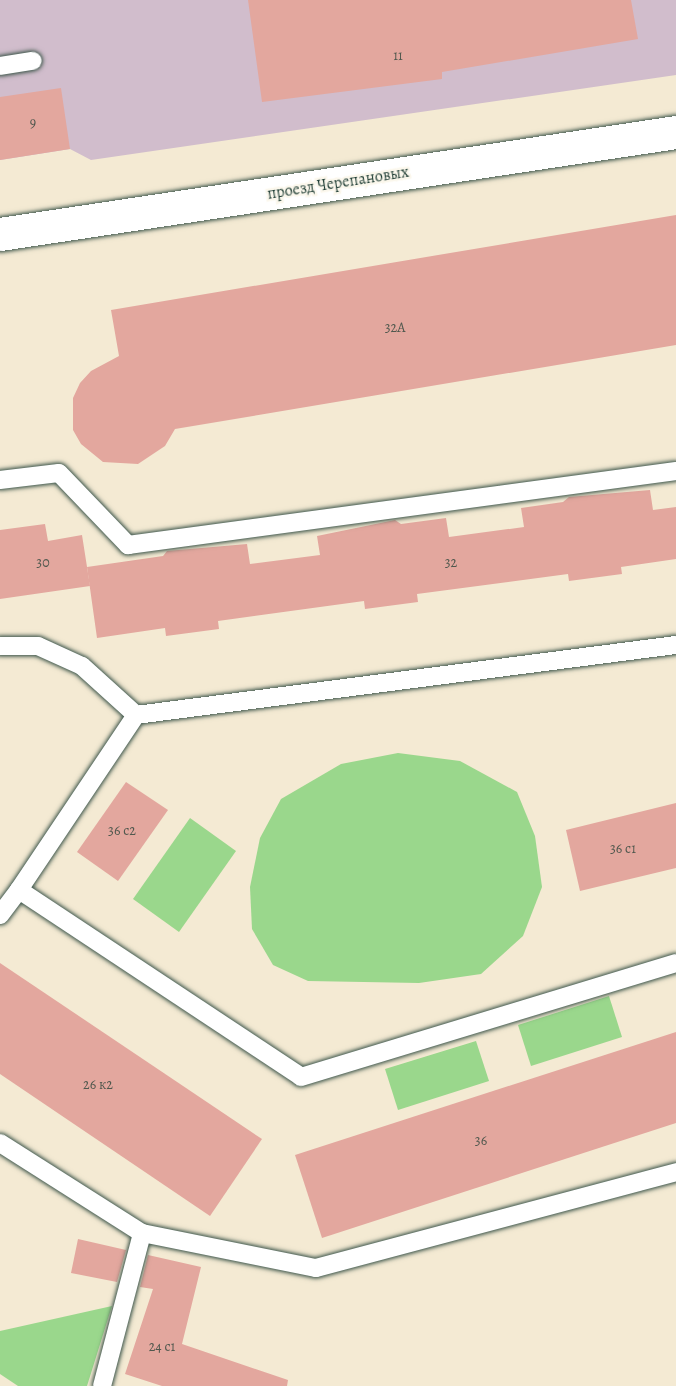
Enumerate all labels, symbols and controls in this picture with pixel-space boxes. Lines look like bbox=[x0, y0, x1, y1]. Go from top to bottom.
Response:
house number: 11 bbox=[393, 48, 403, 64]
house number: 9 bbox=[30, 115, 36, 131]
street label: проезд Черепановых bbox=[266, 162, 410, 204]
house number: 32А bbox=[385, 320, 405, 336]
house number: 30 bbox=[36, 555, 50, 571]
house number: 32 bbox=[445, 555, 457, 571]
house number: 36 с2 bbox=[108, 823, 136, 839]
house number: 36 с1 bbox=[610, 841, 636, 857]
house number: 26 к2 bbox=[83, 1077, 113, 1093]
house number: 36 bbox=[475, 1133, 487, 1149]
house number: 24 с1 bbox=[149, 1339, 175, 1355]

